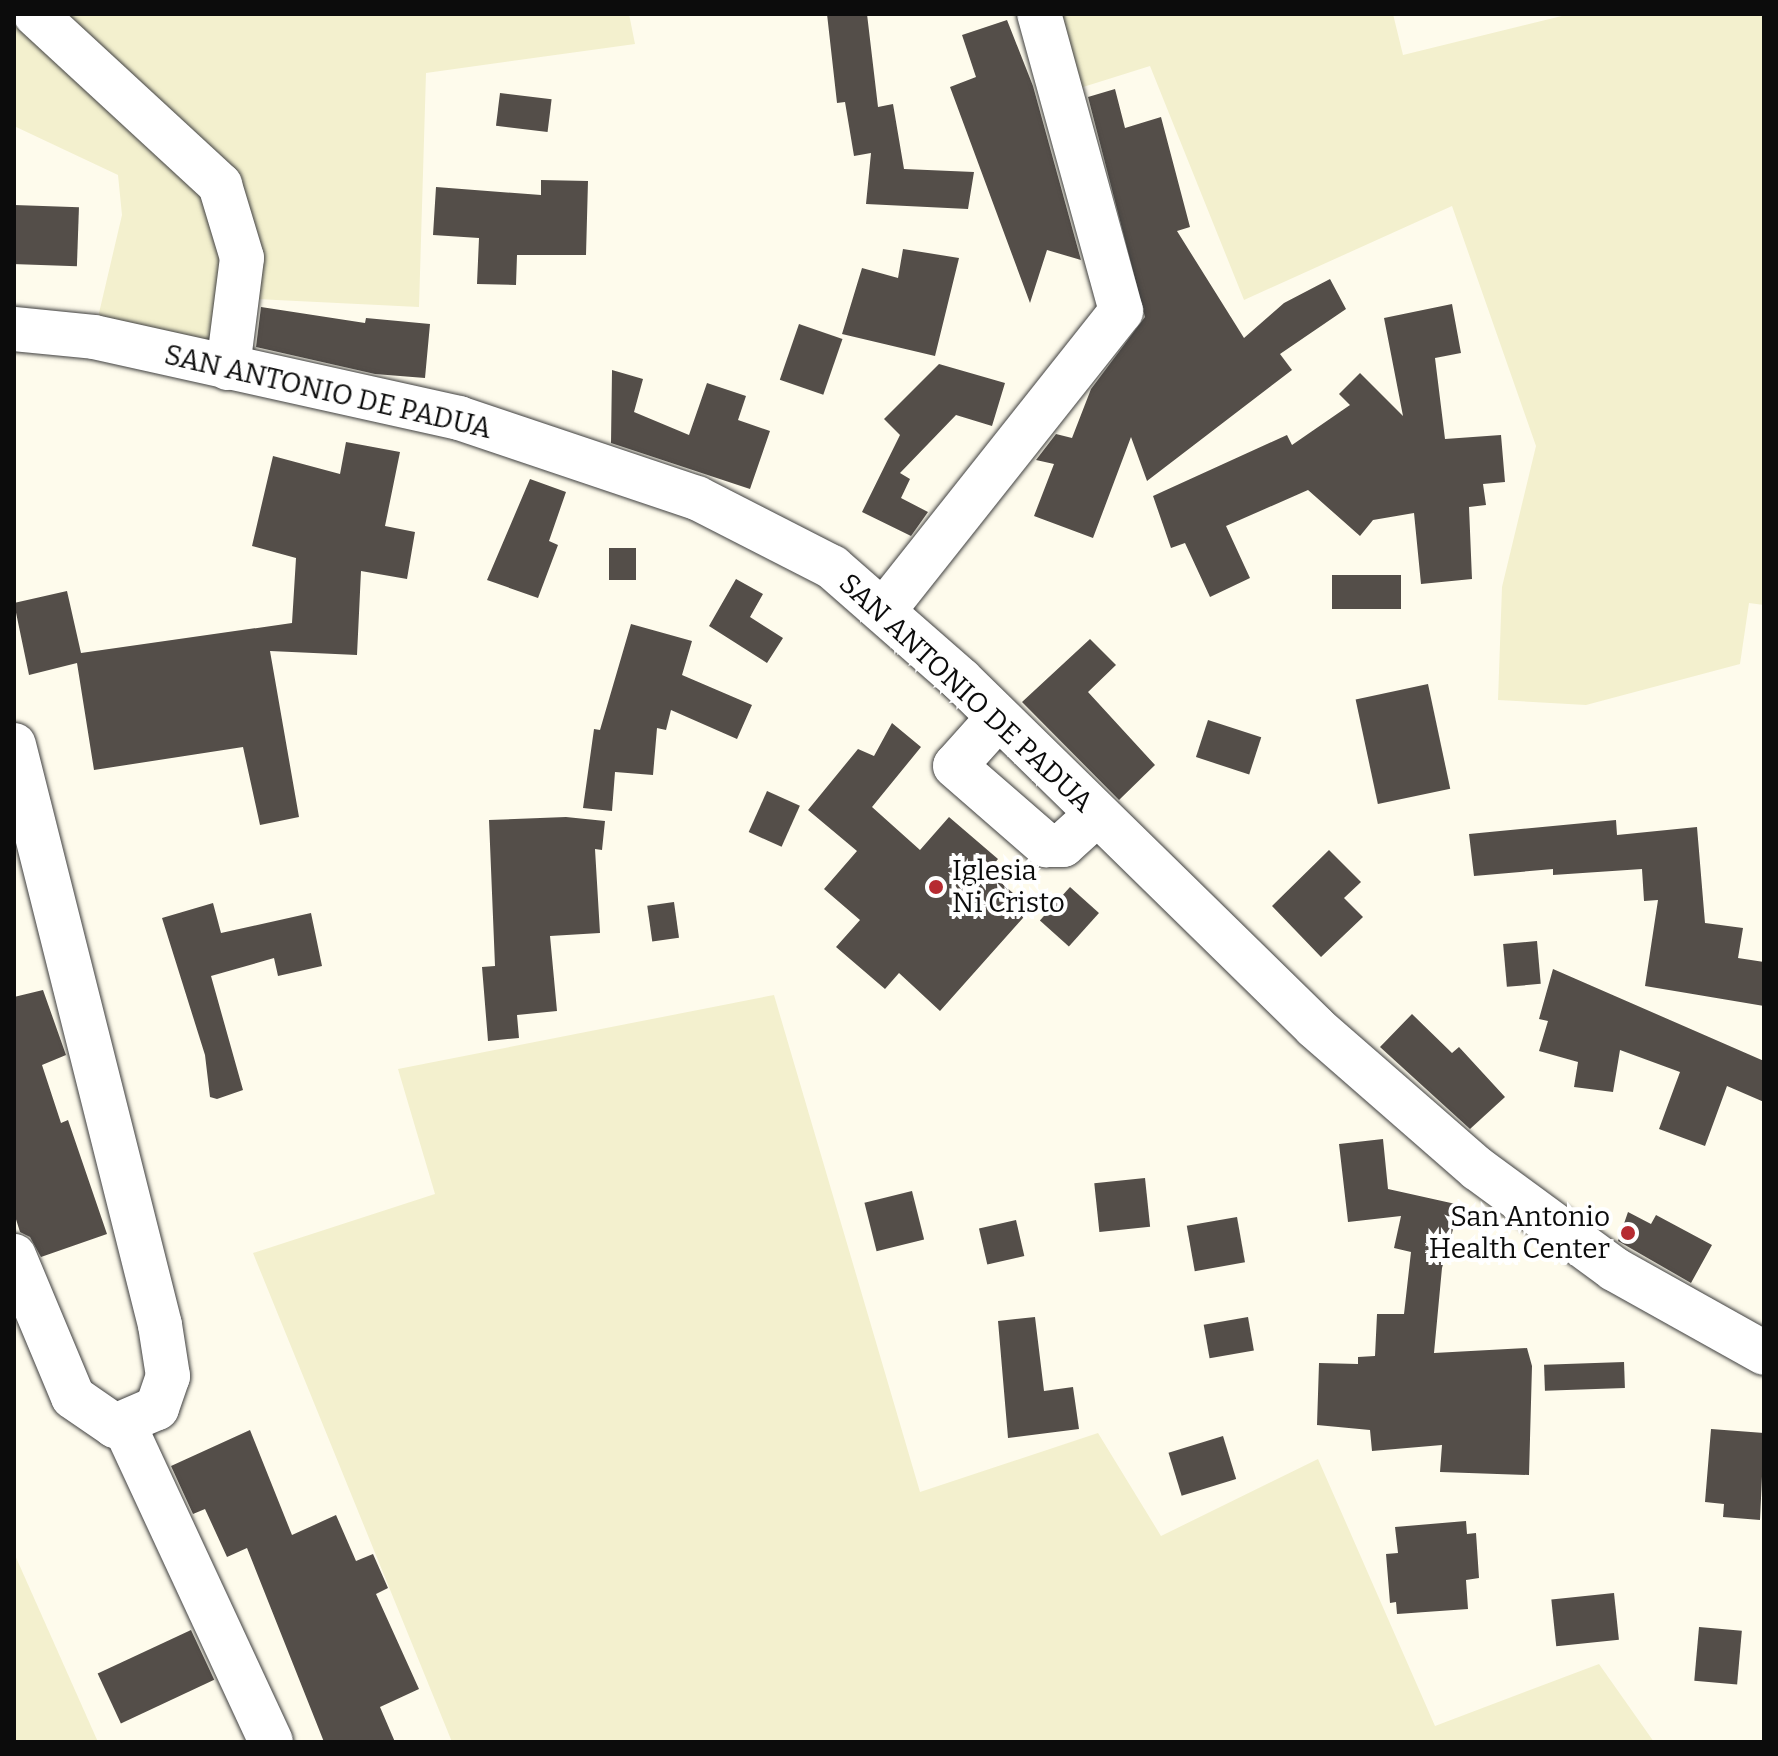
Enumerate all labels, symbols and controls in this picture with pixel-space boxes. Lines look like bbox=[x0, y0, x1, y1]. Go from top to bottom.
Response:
street label: SAN ANTONIO DE PADUA bbox=[161, 338, 495, 446]
street label: SAN ANTONIO DE PADUA bbox=[832, 567, 1100, 819]
place label: Iglesia Ni Cristo bbox=[952, 854, 1065, 920]
marker: Iglesia Ni Cristo bbox=[927, 878, 945, 896]
place label: San Antonio Health Center bbox=[1429, 1200, 1610, 1266]
marker: San Antonio Health Center bbox=[1617, 1222, 1639, 1244]

